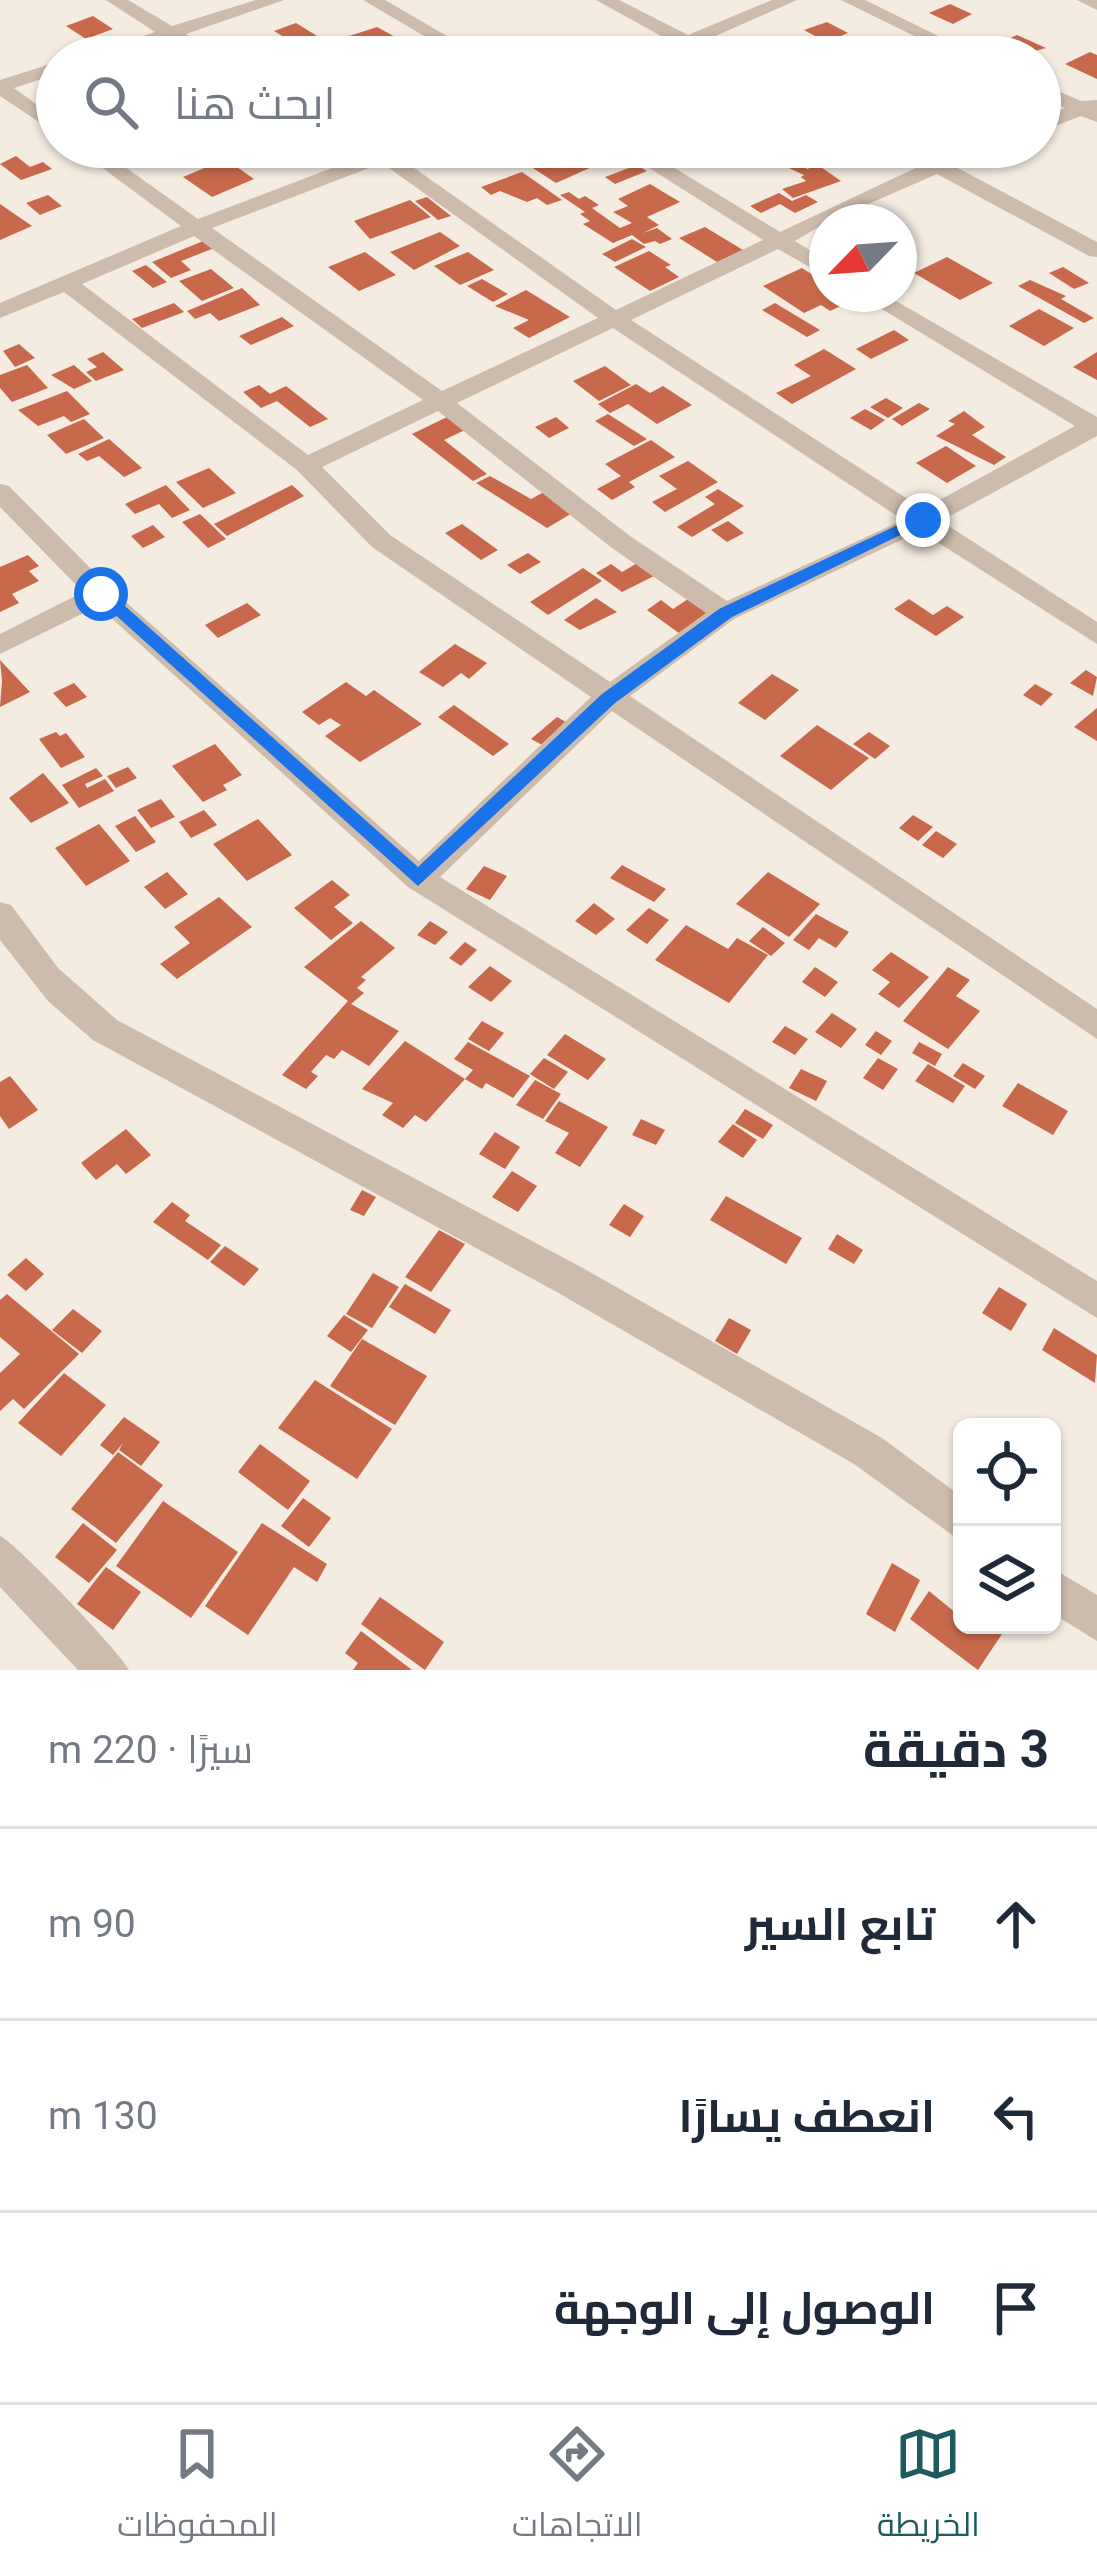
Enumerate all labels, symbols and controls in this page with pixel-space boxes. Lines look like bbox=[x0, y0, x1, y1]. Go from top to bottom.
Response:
search box bbox=[36, 36, 1061, 168]
icon: search bbox=[78, 69, 144, 135]
text: ابحث هنا bbox=[174, 77, 336, 130]
north arrow bbox=[809, 204, 917, 312]
route end bbox=[896, 493, 950, 547]
route start bbox=[74, 567, 128, 621]
map controls bbox=[953, 1418, 1061, 1634]
button: locate bbox=[953, 1418, 1061, 1526]
button: layers bbox=[953, 1526, 1061, 1634]
text: 3 دقيقة bbox=[863, 1720, 1049, 1779]
text: سيرًا · 220 m bbox=[48, 1727, 253, 1773]
icon: ahead bbox=[983, 1891, 1049, 1957]
text: تابع السير bbox=[745, 1898, 935, 1951]
text: 90 m bbox=[48, 1901, 136, 1947]
icon: left bbox=[983, 2083, 1049, 2149]
text: انعطف يسارًا bbox=[678, 2090, 935, 2143]
text: 130 m bbox=[48, 2093, 158, 2139]
icon: arrive bbox=[983, 2275, 1049, 2341]
text: الوصول إلى الوجهة bbox=[554, 2282, 935, 2335]
tab: المحفوظات bbox=[117, 2421, 278, 2555]
tab: الاتجاهات bbox=[512, 2421, 643, 2555]
tab: الخريطة bbox=[877, 2421, 980, 2555]

